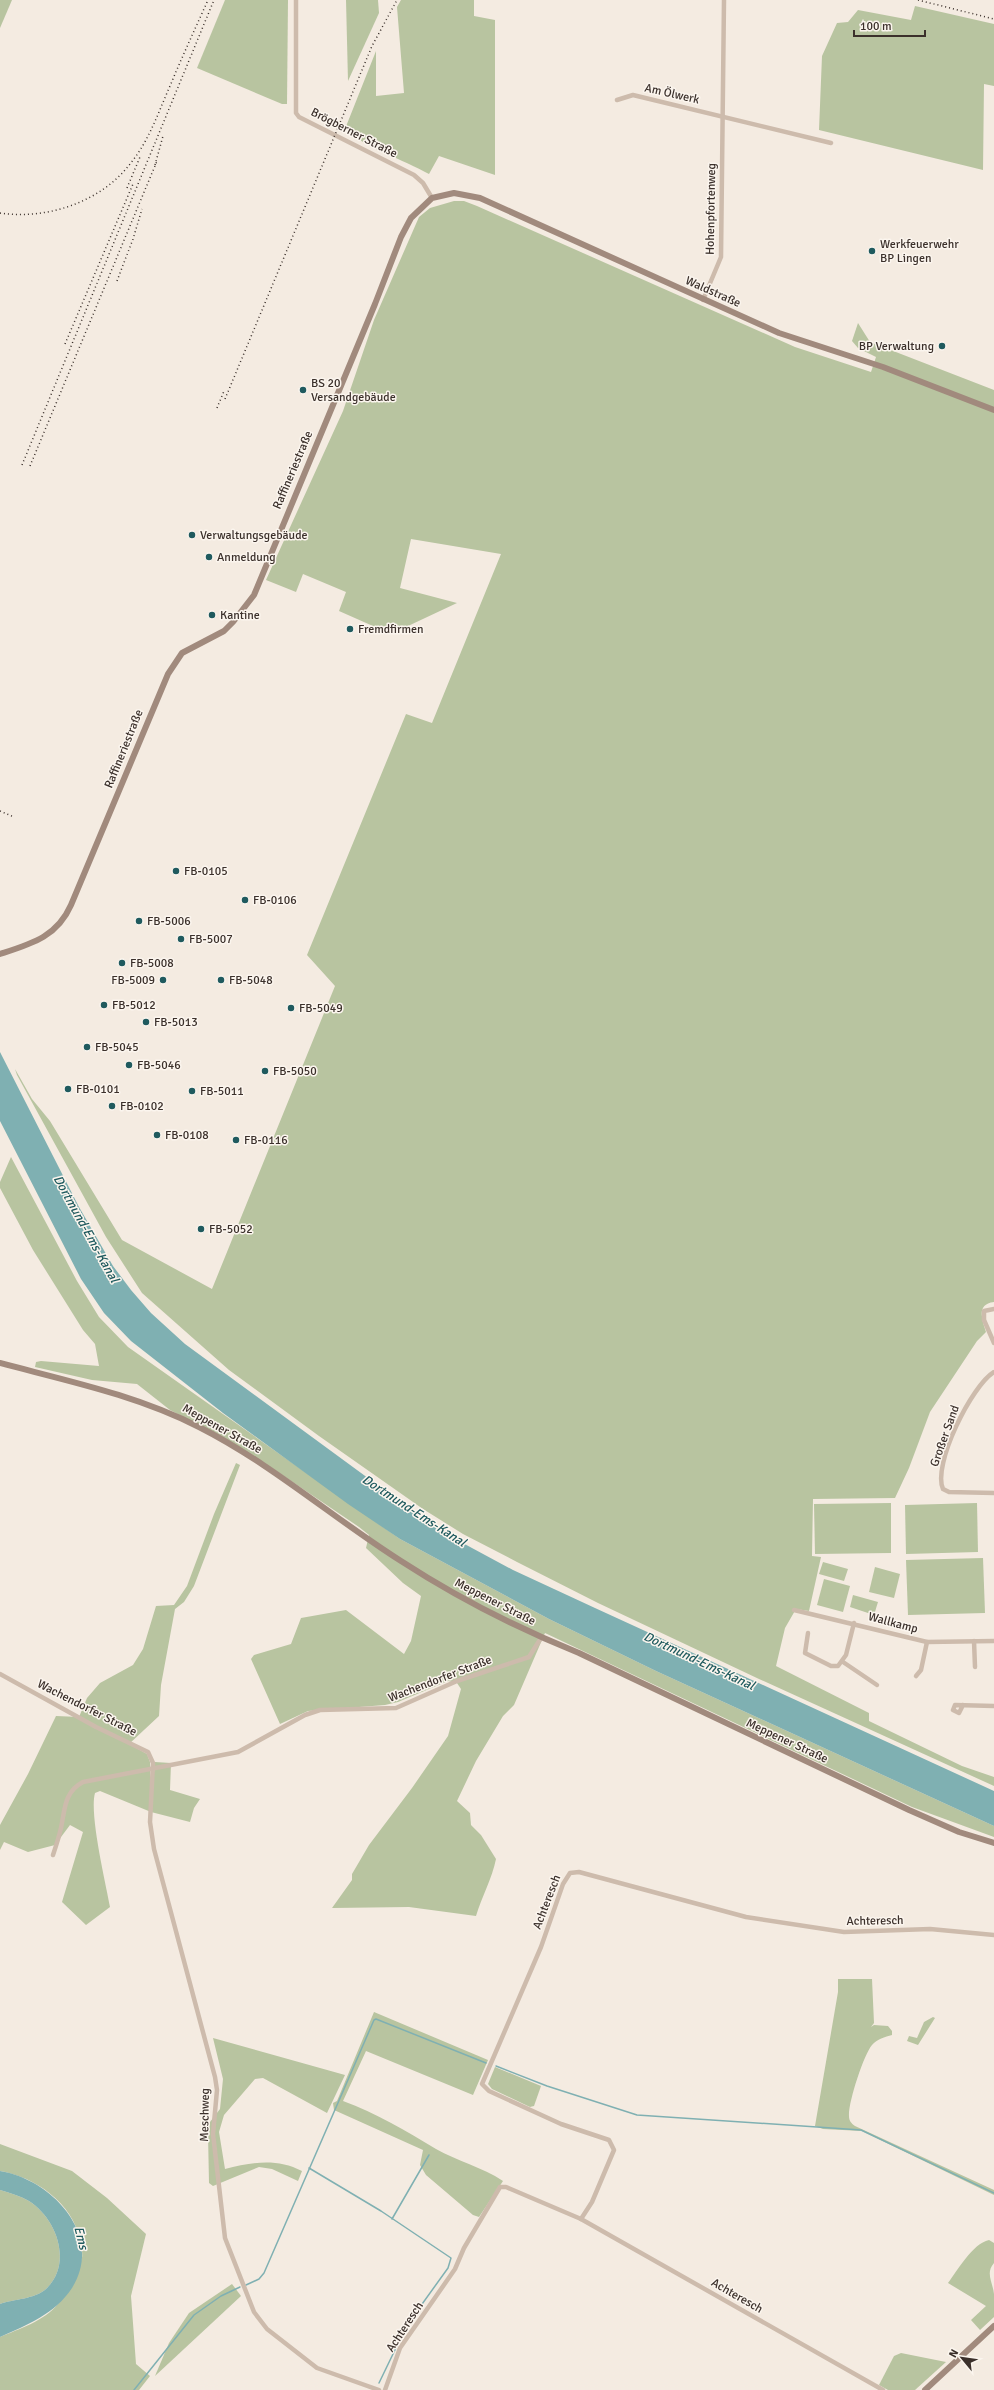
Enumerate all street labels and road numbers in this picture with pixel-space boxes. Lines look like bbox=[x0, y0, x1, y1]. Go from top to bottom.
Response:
street label: Am Ölwerk bbox=[643, 80, 701, 108]
street label: Brögberner Straße bbox=[308, 105, 400, 161]
street label: Hohenpfortenweg bbox=[703, 163, 719, 255]
street label: Waldstraße bbox=[683, 273, 743, 311]
street label: Raffineriestraße bbox=[270, 429, 316, 511]
street label: Raffineriestraße bbox=[101, 707, 147, 791]
street label: Meppener Straße bbox=[180, 1401, 264, 1457]
street label: Großer Sand bbox=[927, 1403, 963, 1469]
street label: Meppener Straße bbox=[452, 1575, 538, 1629]
street label: Wallkamp bbox=[867, 1609, 919, 1637]
street label: Wachendorfer Straße bbox=[386, 1652, 494, 1706]
street label: Wachendorfer Straße bbox=[35, 1676, 139, 1740]
street label: Meppener Straße bbox=[744, 1715, 830, 1767]
street label: Achteresch bbox=[530, 1873, 564, 1931]
street label: Achteresch bbox=[846, 1913, 904, 1929]
street label: Meschweg bbox=[197, 2088, 213, 2142]
street label: Achteresch bbox=[708, 2275, 766, 2317]
street label: Achteresch bbox=[383, 2299, 427, 2355]

